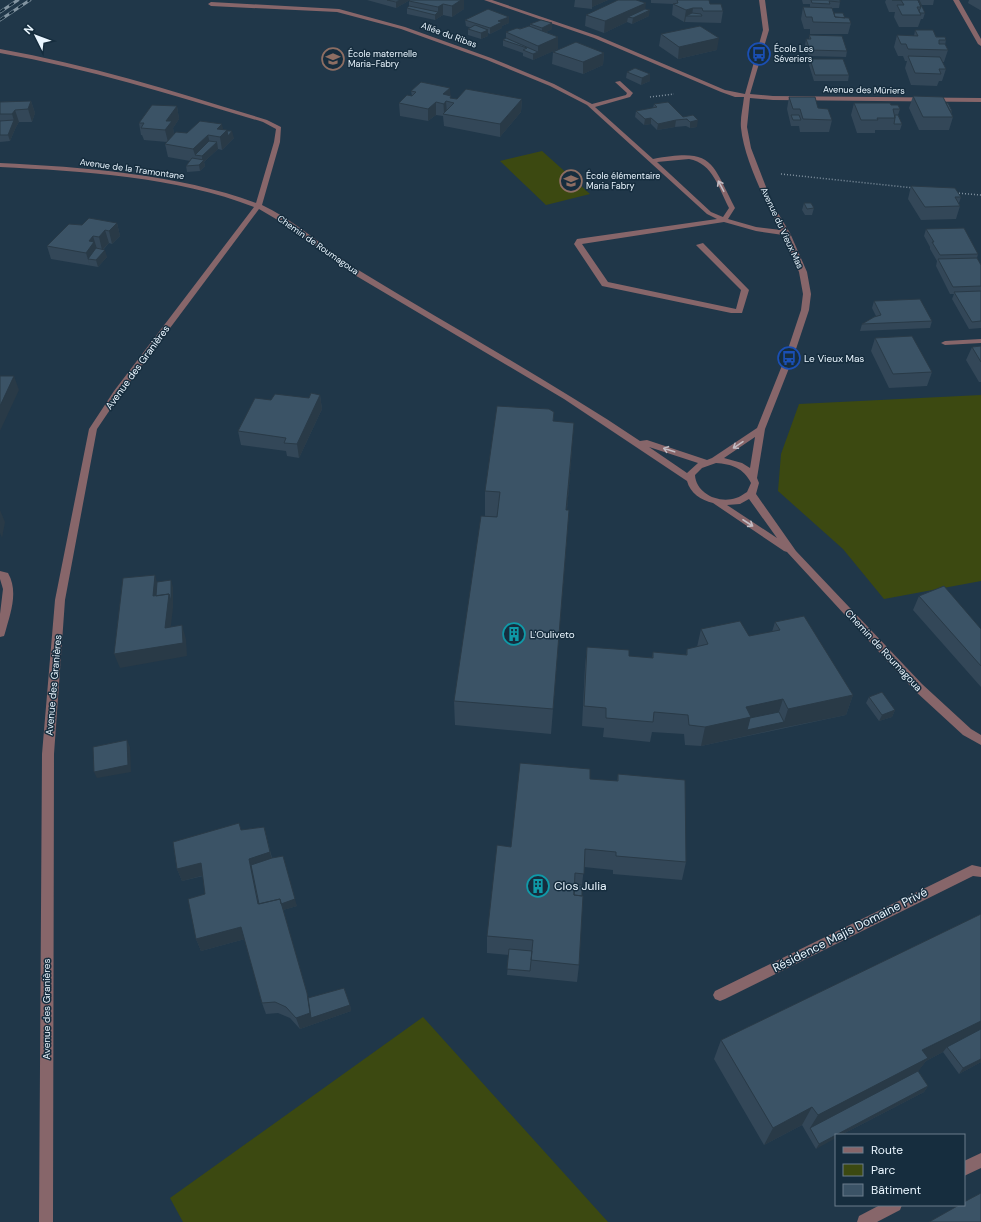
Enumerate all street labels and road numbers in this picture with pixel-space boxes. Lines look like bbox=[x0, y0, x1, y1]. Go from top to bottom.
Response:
street label: Allée du Ribas bbox=[420, 19, 479, 51]
street label: Avenue des Mûriers bbox=[823, 83, 905, 97]
street label: Avenue de la Tramontane bbox=[79, 156, 185, 182]
street label: Avenue du Vieux Mas bbox=[758, 185, 806, 271]
street label: Chemin de Roumagoua bbox=[275, 212, 361, 278]
street label: Avenue des Granières bbox=[102, 323, 172, 412]
street label: Chemin de Roumagoua bbox=[842, 607, 925, 694]
street label: Avenue des Granières bbox=[43, 634, 64, 736]
street label: Résidence Majis Domaine Privé bbox=[770, 884, 930, 976]
street label: Avenue des Granières bbox=[40, 958, 53, 1060]

